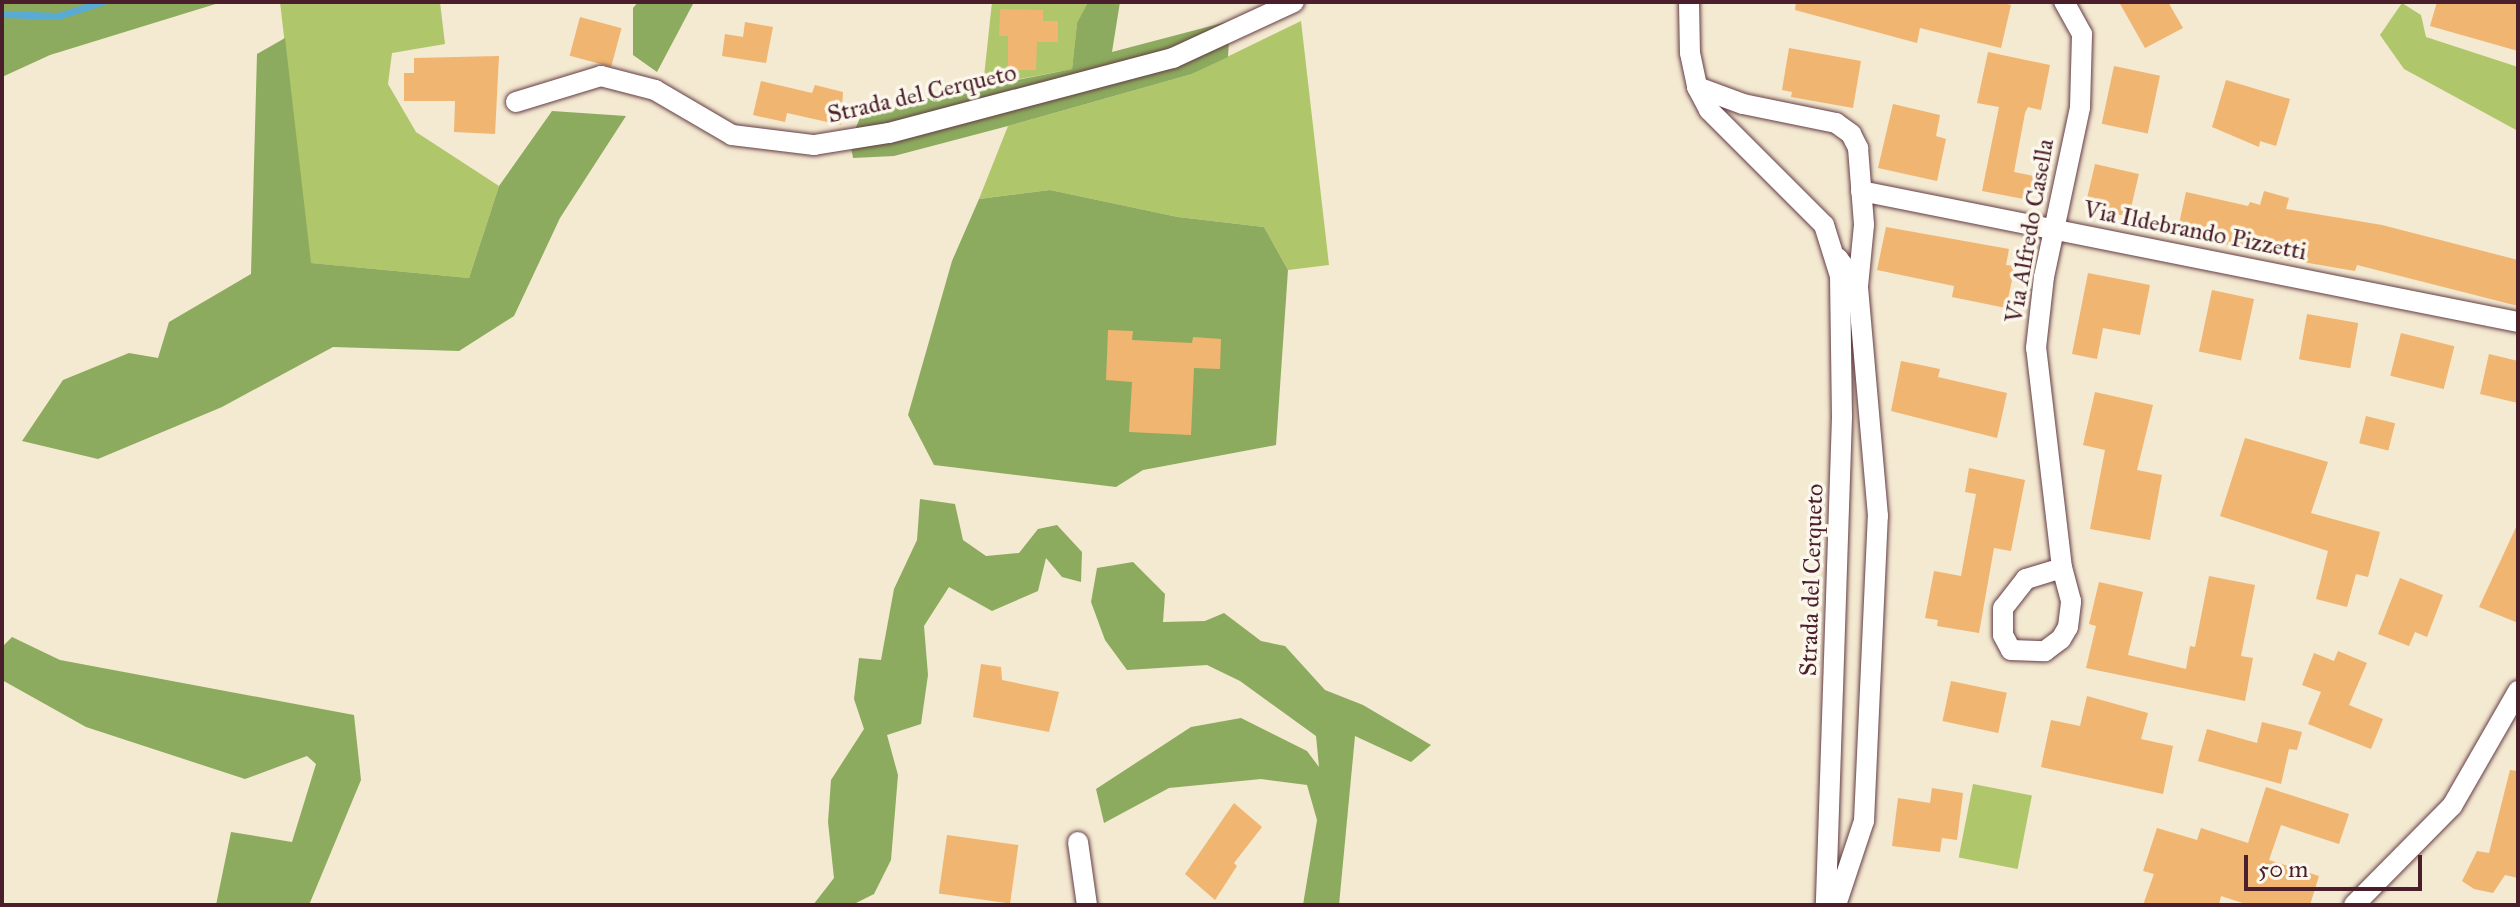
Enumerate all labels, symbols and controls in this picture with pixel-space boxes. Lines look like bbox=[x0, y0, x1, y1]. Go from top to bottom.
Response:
street label: Strada del Cerqueto bbox=[825, 58, 1019, 130]
street label: Via Alfredo Casella bbox=[2000, 137, 2060, 325]
street label: Via Ildebrando Pizzetti bbox=[2081, 195, 2309, 267]
street label: Strada del Cerqueto bbox=[1794, 483, 1830, 677]
scale bar bbox=[2248, 839, 2426, 889]
text: 50 m bbox=[2258, 854, 2308, 884]

